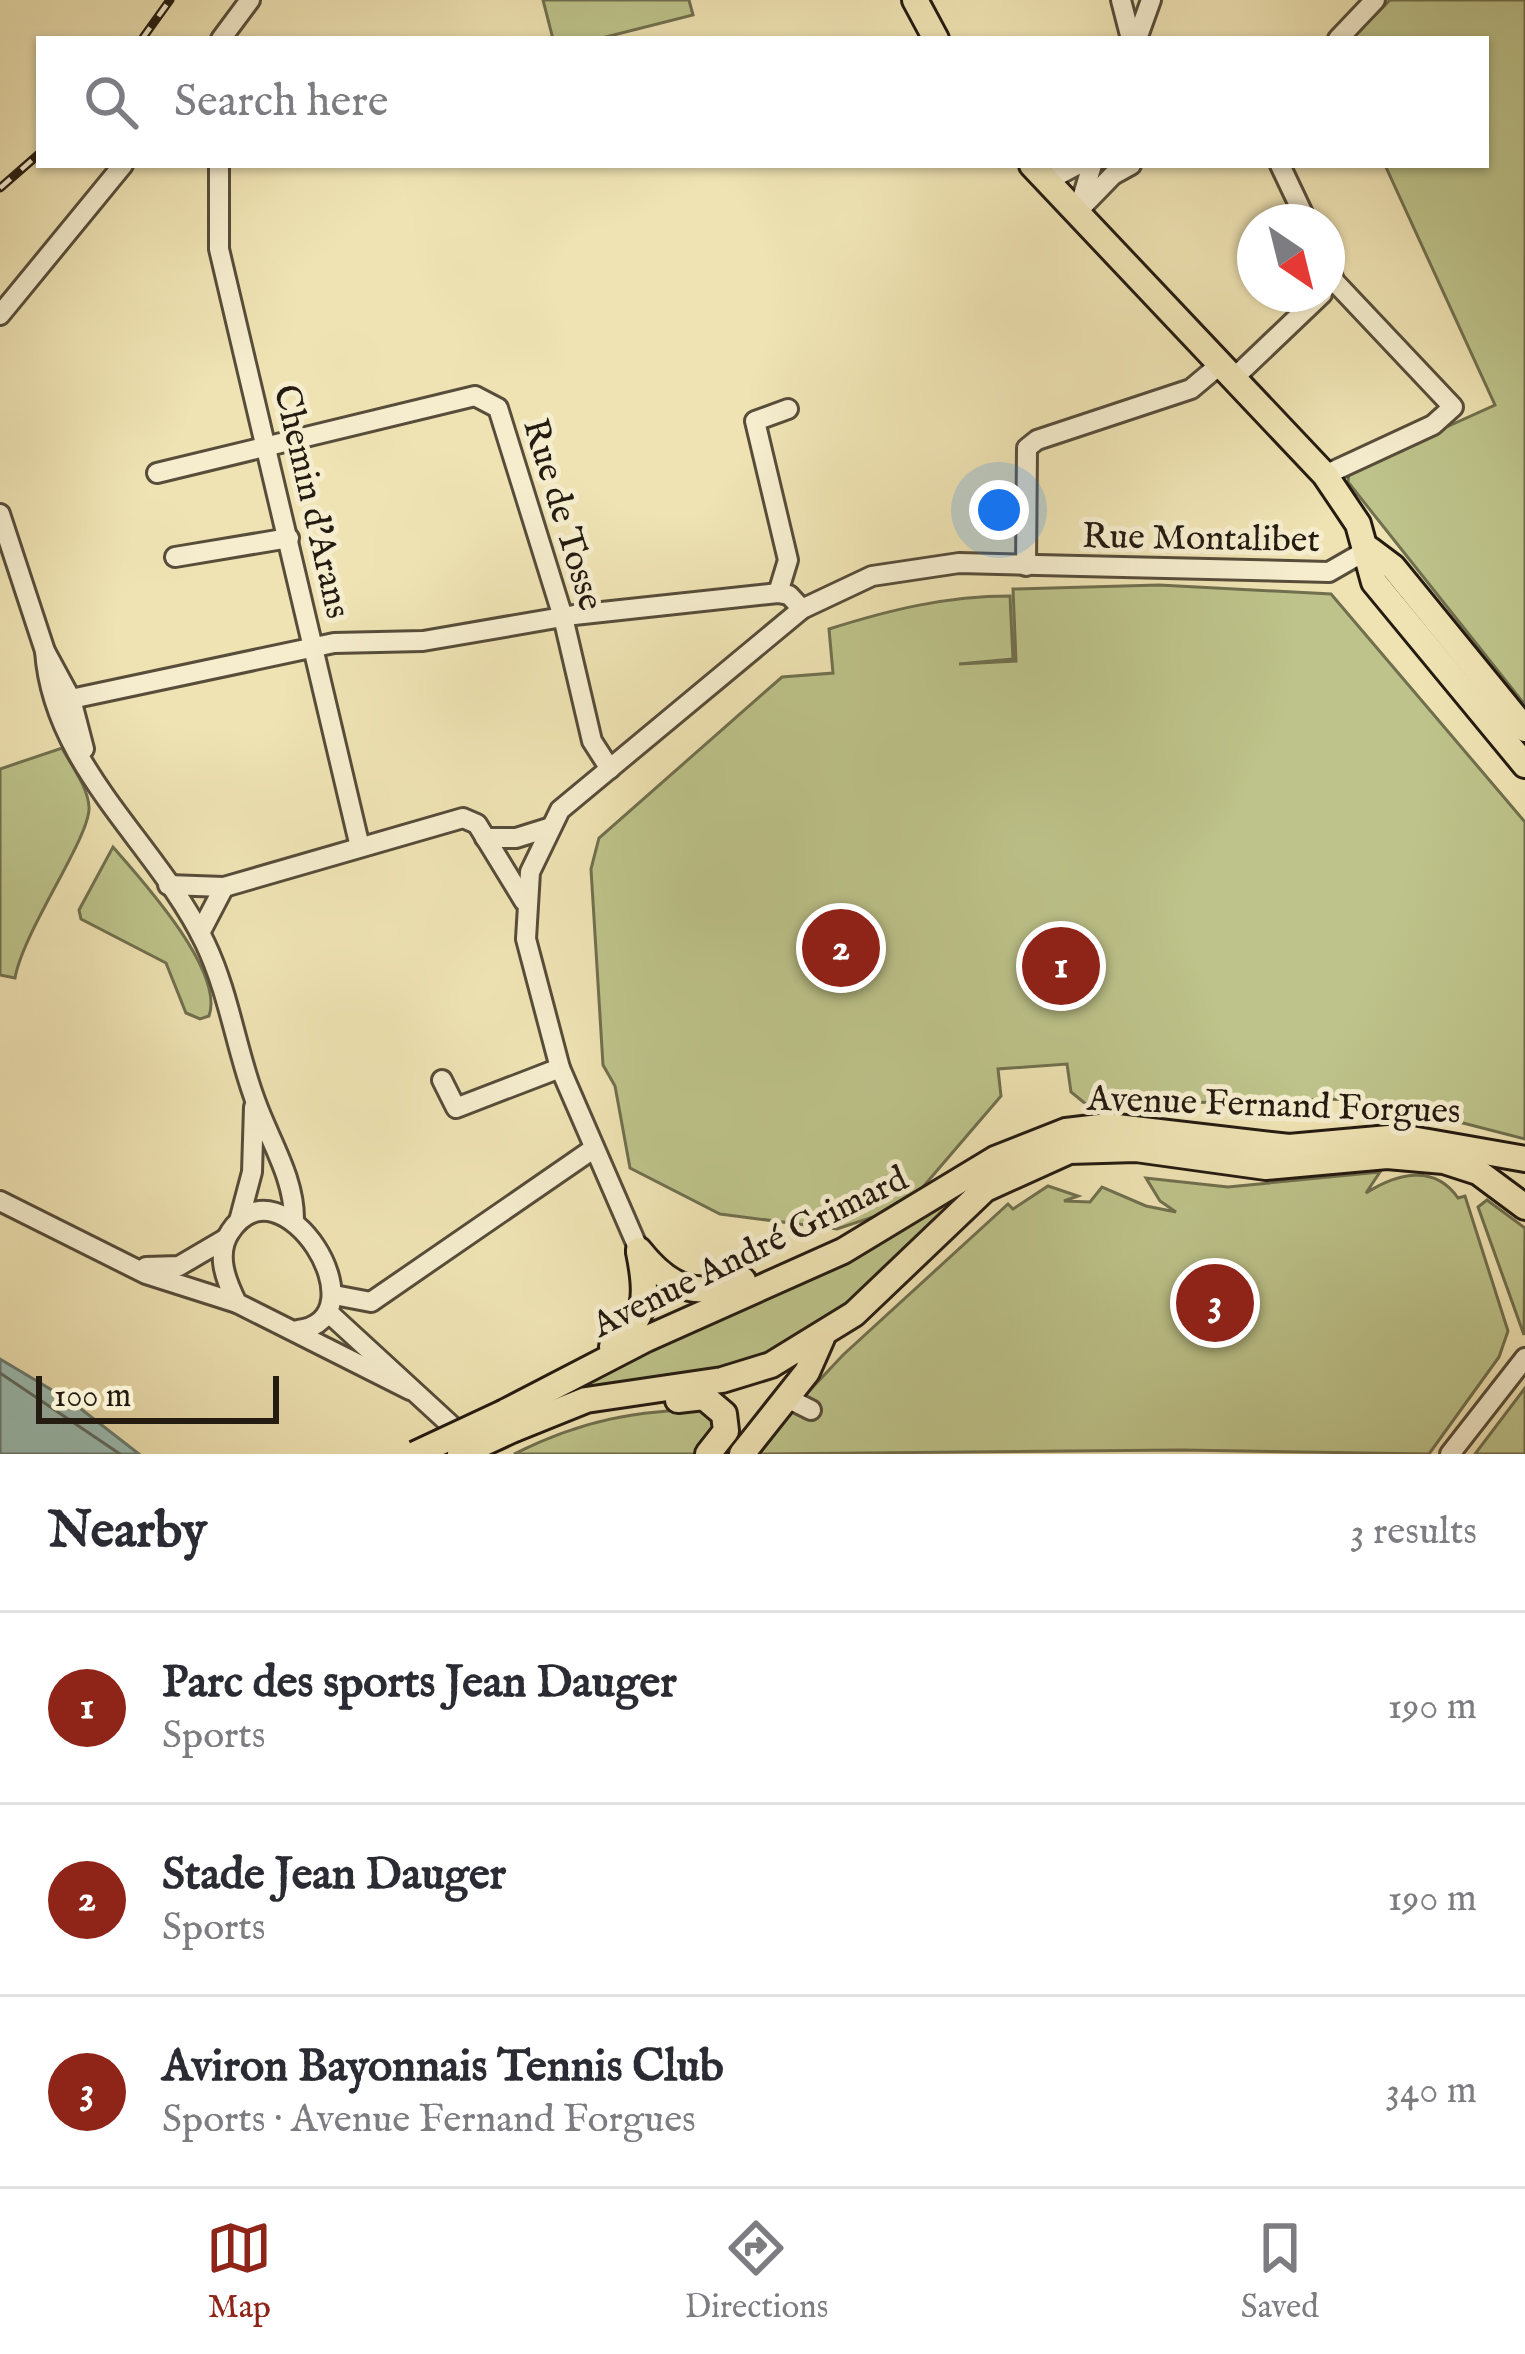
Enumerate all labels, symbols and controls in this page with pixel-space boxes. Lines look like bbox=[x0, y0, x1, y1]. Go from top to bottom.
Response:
search box bbox=[36, 36, 1489, 168]
icon: search bbox=[78, 69, 144, 135]
text: Search here bbox=[174, 74, 388, 131]
north arrow bbox=[1237, 204, 1345, 312]
street label: Chemin d'Arans bbox=[262, 380, 360, 623]
street label: Rue de Tosse bbox=[511, 413, 613, 616]
your location bbox=[969, 480, 1029, 540]
street label: Rue Montalibet bbox=[1082, 514, 1320, 564]
pin: 2 bbox=[802, 903, 880, 993]
pin: 1 bbox=[1022, 921, 1100, 1011]
street label: Avenue Fernand Forgues bbox=[1085, 1076, 1461, 1136]
street label: Avenue André Grimard bbox=[584, 1156, 916, 1350]
pin: 3 bbox=[1176, 1258, 1254, 1348]
scale bar bbox=[36, 1370, 279, 1423]
text: 100 m bbox=[54, 1376, 131, 1418]
text: Nearby bbox=[48, 1500, 207, 1565]
text: 3 results bbox=[1350, 1508, 1477, 1557]
text: Parc des sports Jean Dauger bbox=[162, 1655, 677, 1712]
text: 1 bbox=[80, 1683, 94, 1732]
text: 190 m bbox=[1388, 1683, 1477, 1732]
text: Sports bbox=[162, 1712, 265, 1761]
text: Stade Jean Dauger bbox=[162, 1847, 506, 1904]
text: 2 bbox=[78, 1875, 96, 1924]
text: 190 m bbox=[1388, 1875, 1477, 1924]
text: Sports bbox=[162, 1904, 265, 1953]
text: Aviron Bayonnais Tennis Club bbox=[162, 2039, 724, 2096]
text: 3 bbox=[80, 2067, 94, 2116]
text: 340 m bbox=[1386, 2067, 1477, 2116]
text: Sports · Avenue Fernand Forgues bbox=[162, 2096, 696, 2145]
tab: Map bbox=[206, 2215, 272, 2329]
tab: Directions bbox=[685, 2215, 828, 2329]
tab: Saved bbox=[1241, 2215, 1319, 2329]

